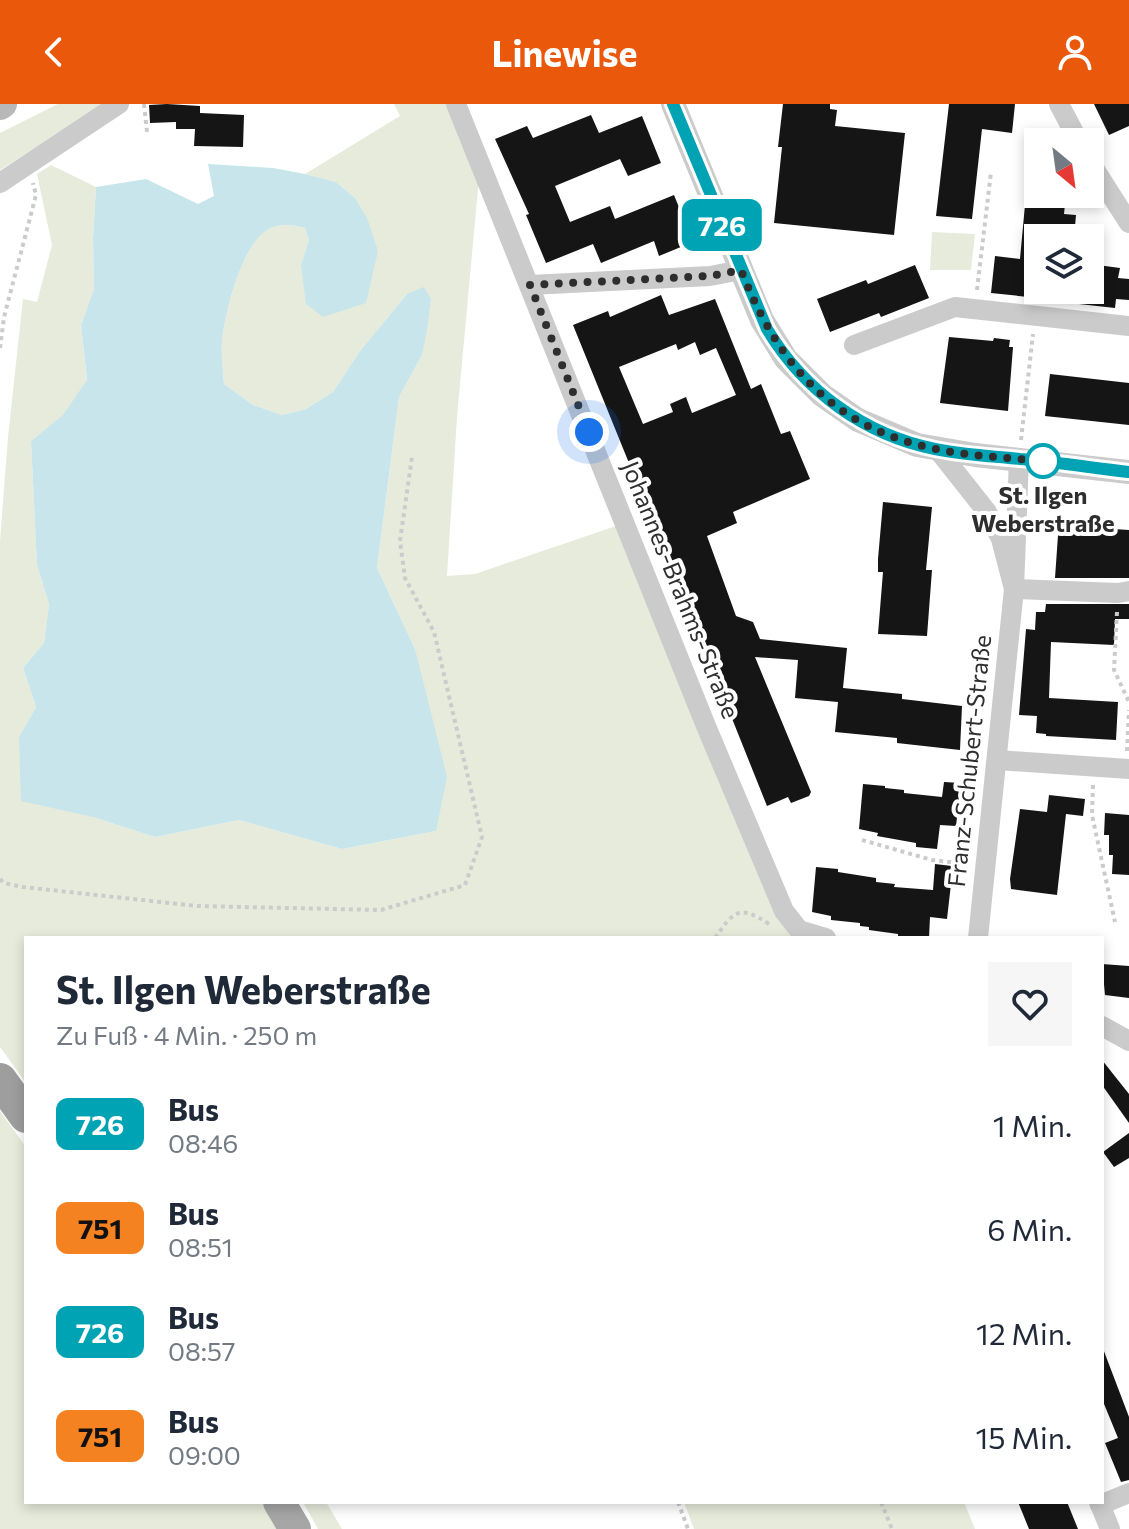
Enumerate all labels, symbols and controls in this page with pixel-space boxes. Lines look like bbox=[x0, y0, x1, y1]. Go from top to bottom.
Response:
icon: back bbox=[32, 30, 76, 74]
text: Linewise bbox=[492, 30, 637, 74]
icon: person bbox=[1053, 30, 1097, 74]
north arrow bbox=[1024, 128, 1104, 208]
map controls bbox=[1024, 128, 1104, 304]
line badge: 726 bbox=[676, 199, 768, 251]
text: 726 bbox=[698, 208, 746, 242]
button: layers bbox=[1024, 224, 1104, 304]
your location bbox=[569, 412, 609, 452]
marker: St. Ilgen Weberstraße bbox=[1026, 444, 1060, 478]
street label: Johannes-Brahms-Straße bbox=[616, 457, 746, 722]
place label: St. Ilgen Weberstraße bbox=[971, 480, 1115, 537]
street label: Franz-Schubert-Straße bbox=[941, 633, 996, 888]
button: heart bbox=[988, 962, 1072, 1046]
text: St. Ilgen Weberstraße bbox=[56, 965, 431, 1012]
text: Zu Fuß · 4 Min. · 250 m bbox=[56, 1019, 317, 1050]
text: Bus bbox=[168, 1090, 219, 1127]
text: 1 Min. bbox=[993, 1106, 1072, 1143]
text: 726 bbox=[76, 1107, 124, 1141]
text: 08:46 bbox=[168, 1127, 238, 1158]
text: Bus bbox=[168, 1194, 219, 1231]
text: 6 Min. bbox=[987, 1210, 1072, 1247]
text: 751 bbox=[78, 1211, 122, 1245]
text: 08:51 bbox=[168, 1231, 233, 1262]
text: Bus bbox=[168, 1298, 219, 1335]
text: 12 Min. bbox=[976, 1314, 1072, 1351]
text: 726 bbox=[76, 1315, 124, 1349]
text: 08:57 bbox=[168, 1335, 236, 1366]
text: Bus bbox=[168, 1402, 219, 1439]
text: 15 Min. bbox=[975, 1418, 1072, 1455]
text: 751 bbox=[78, 1419, 122, 1453]
text: 09:00 bbox=[168, 1439, 241, 1470]

